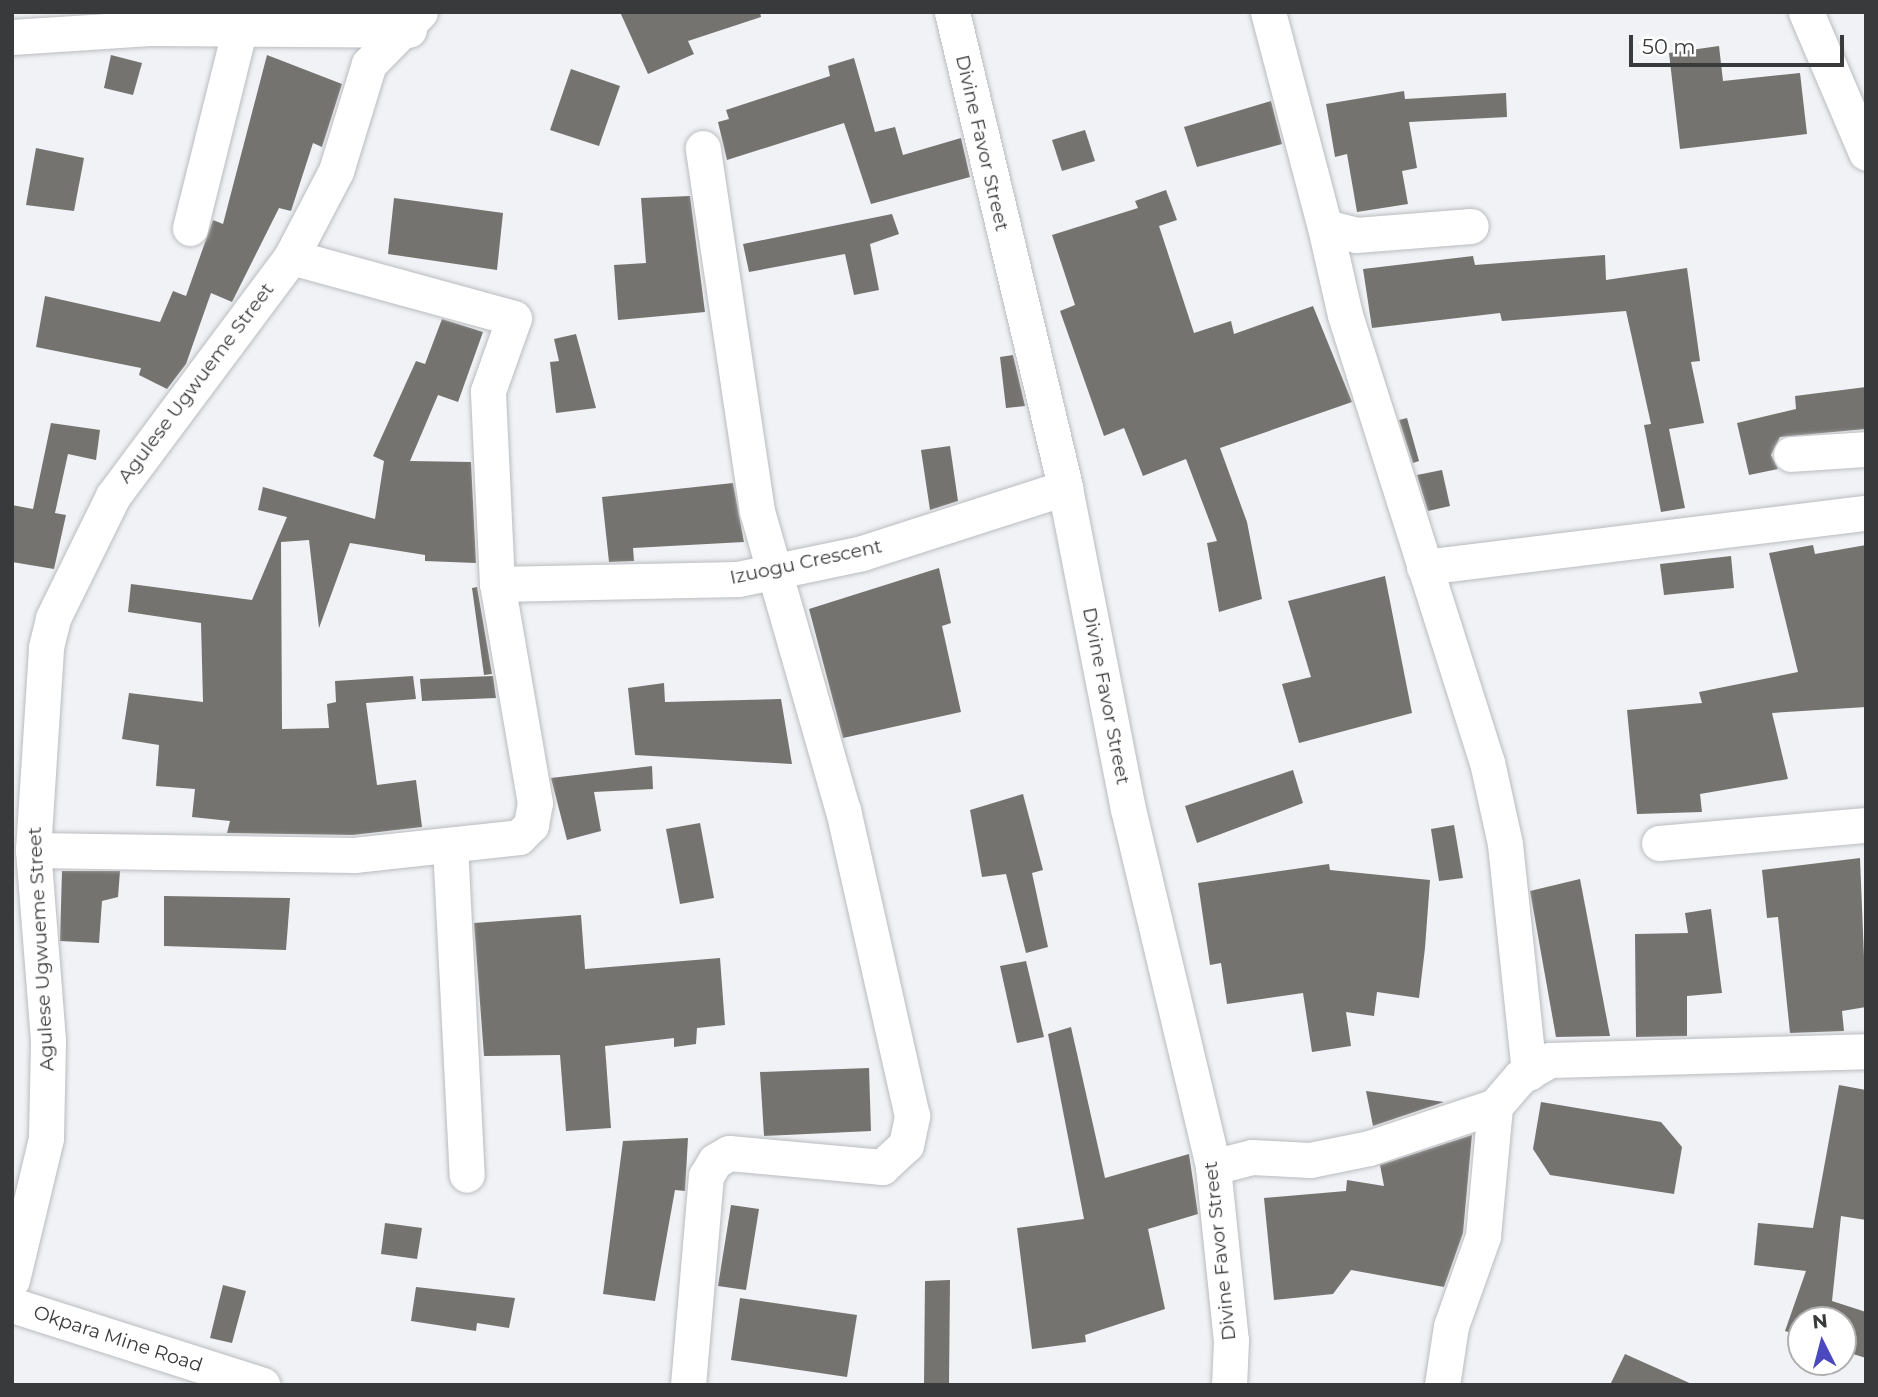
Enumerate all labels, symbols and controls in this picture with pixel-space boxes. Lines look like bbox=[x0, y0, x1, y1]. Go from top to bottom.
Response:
scale bar bbox=[1633, 21, 1848, 65]
text: 50 m bbox=[1642, 34, 1696, 59]
street label: Divine Favor Street bbox=[951, 53, 1013, 233]
street label: Agulese Ugwueme Street bbox=[113, 278, 279, 488]
street label: Izuogu Crescent bbox=[728, 535, 884, 589]
street label: Divine Favor Street bbox=[1078, 605, 1134, 787]
street label: Agulese Ugwueme Street bbox=[23, 826, 59, 1072]
street label: Divine Favor Street bbox=[1199, 1160, 1241, 1342]
street label: Okpara Mine Road bbox=[31, 1301, 205, 1377]
north arrow bbox=[1787, 1306, 1857, 1376]
text: N bbox=[1811, 1309, 1829, 1334]

